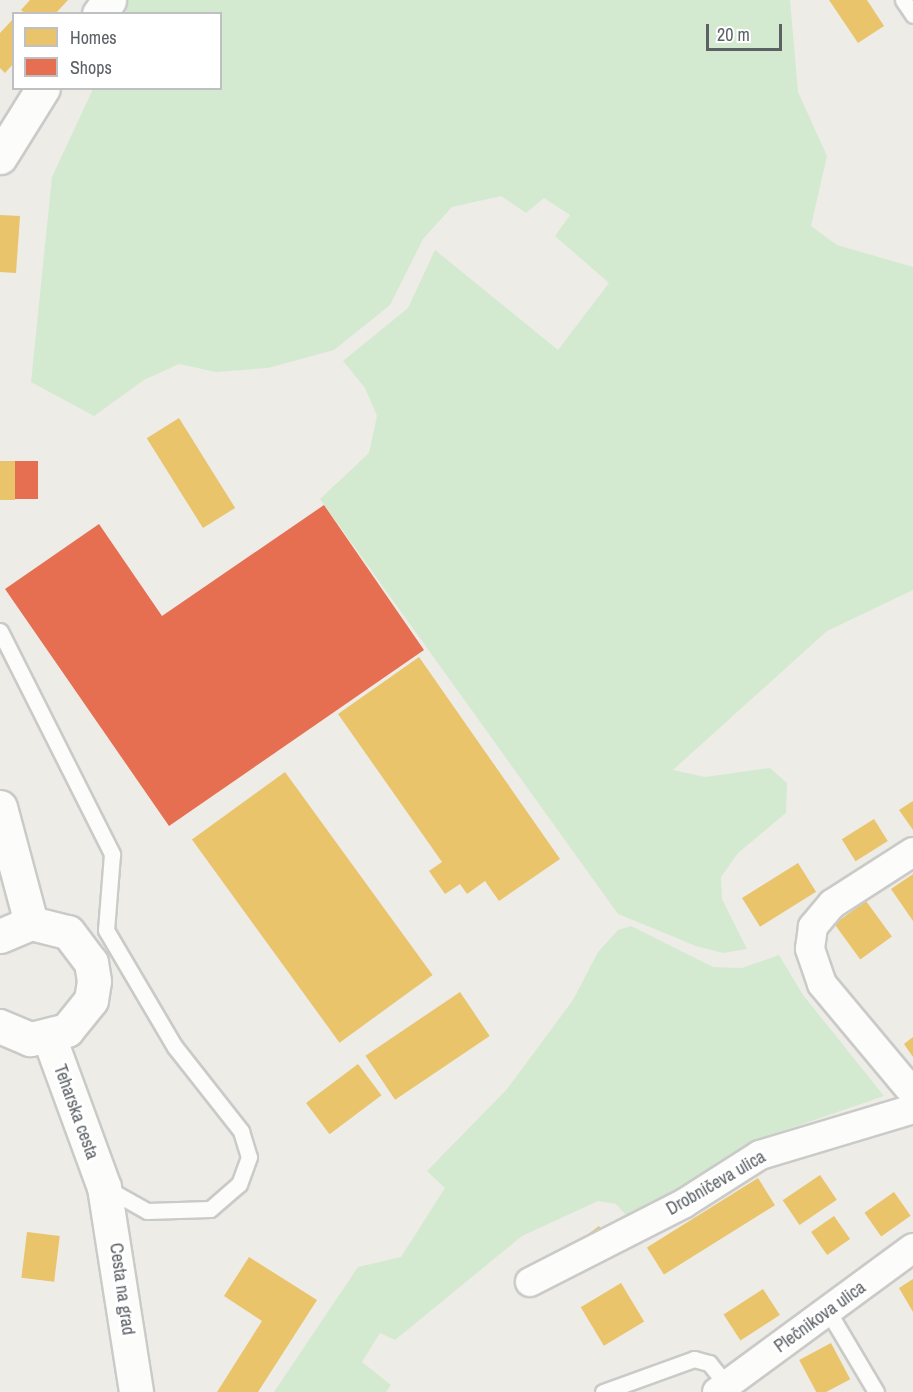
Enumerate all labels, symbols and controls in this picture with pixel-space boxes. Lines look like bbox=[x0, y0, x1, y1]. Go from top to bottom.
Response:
legend bbox=[12, 12, 222, 90]
scale bar bbox=[709, 12, 786, 50]
text: 20 m bbox=[717, 22, 750, 47]
text: Homes bbox=[70, 25, 117, 50]
text: Shops bbox=[70, 55, 112, 80]
street label: Teharska cesta bbox=[49, 1062, 103, 1162]
street label: Drobničeva ulica bbox=[663, 1146, 769, 1220]
street label: Cesta na grad bbox=[105, 1242, 139, 1336]
street label: Plečnikova ulica bbox=[770, 1277, 870, 1357]

